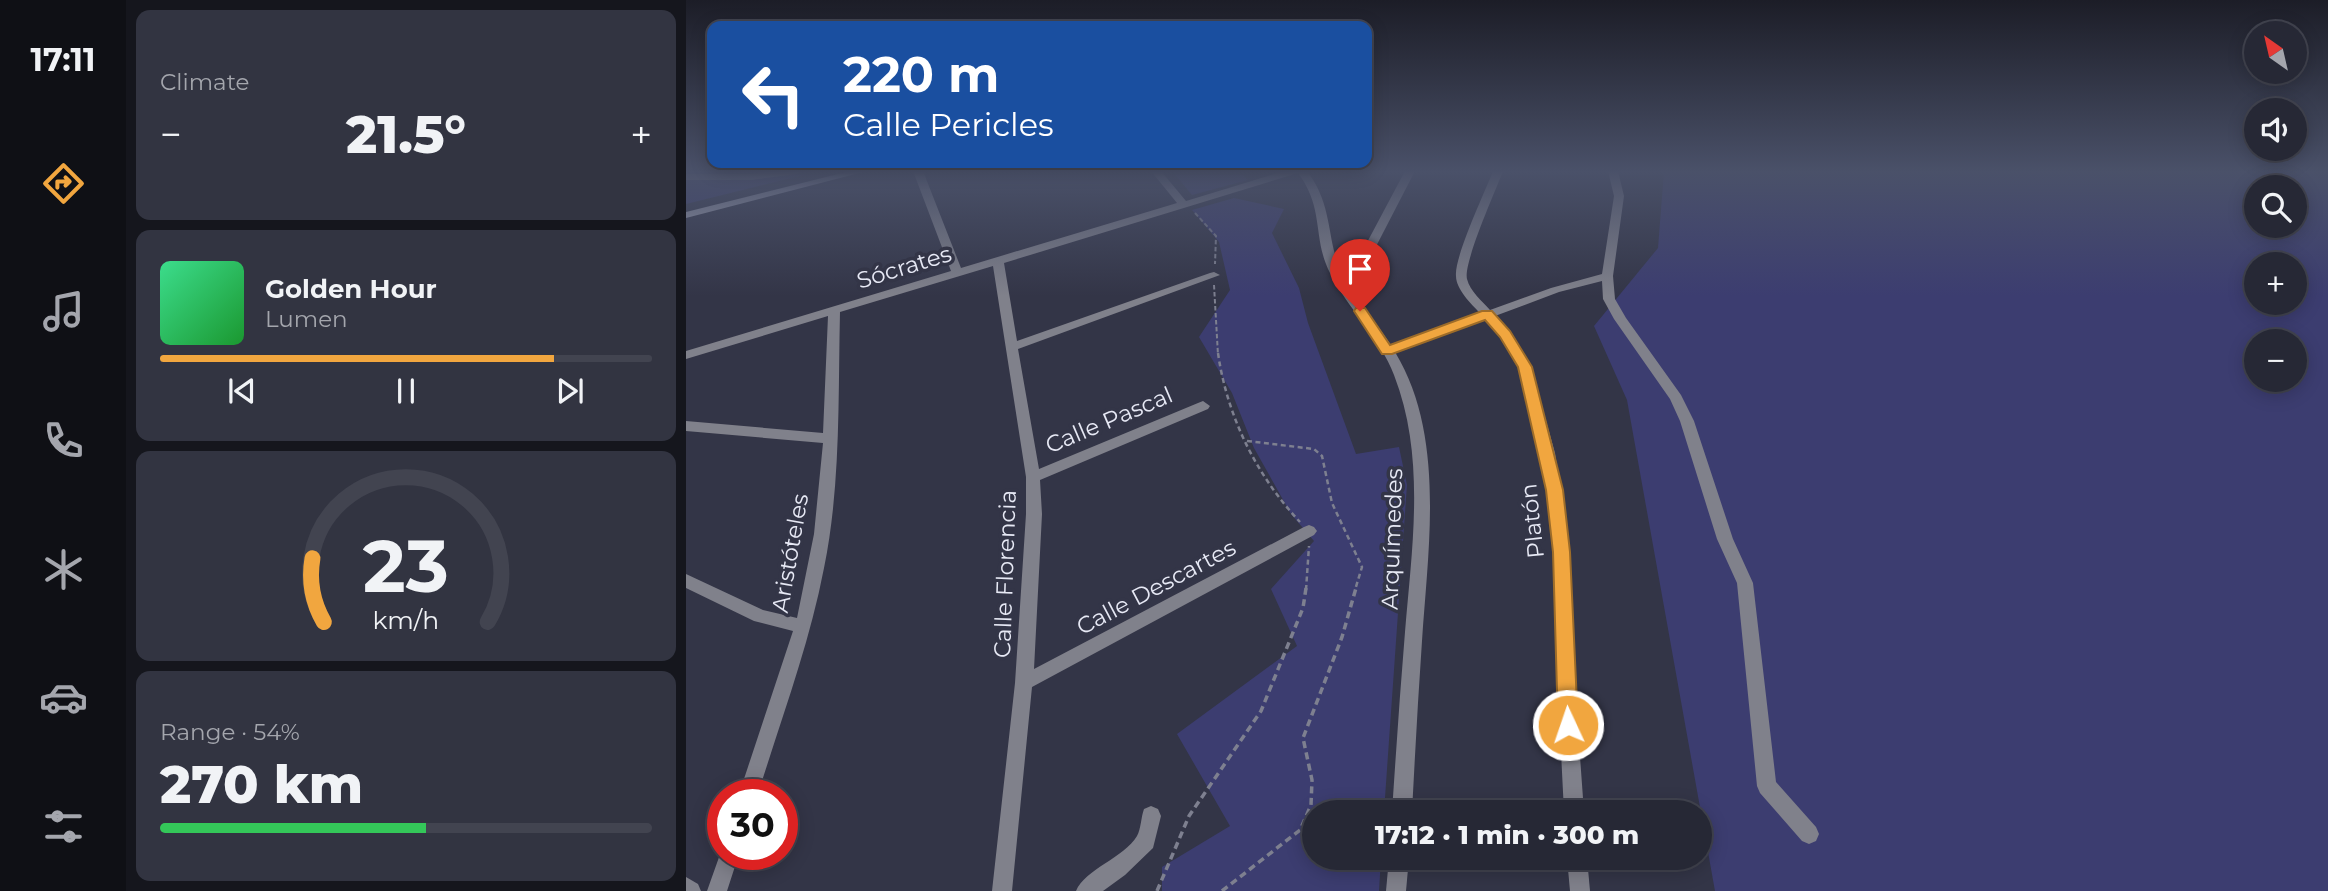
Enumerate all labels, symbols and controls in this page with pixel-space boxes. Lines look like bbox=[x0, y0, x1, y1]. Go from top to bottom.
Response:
north arrow bbox=[2244, 21, 2306, 84]
map controls bbox=[2244, 21, 2307, 392]
text: 17:11 bbox=[30, 40, 96, 79]
text: 220 m bbox=[843, 45, 999, 104]
icon: left bbox=[728, 49, 819, 140]
text: Climate bbox=[160, 68, 249, 96]
button: sound bbox=[2244, 98, 2307, 161]
text: 21.5° bbox=[346, 103, 466, 166]
text: Calle Pericles bbox=[843, 105, 1054, 144]
text: − bbox=[160, 111, 182, 158]
text: + bbox=[630, 111, 652, 158]
icon: directions bbox=[39, 159, 88, 208]
button: search bbox=[2244, 175, 2307, 238]
street label: Sócrates bbox=[853, 239, 955, 295]
pin bbox=[1330, 239, 1390, 311]
icon: arrive bbox=[1341, 250, 1379, 288]
button: + bbox=[2244, 252, 2307, 315]
text: Golden Hour bbox=[265, 273, 437, 305]
icon: music bbox=[39, 287, 88, 336]
text: Lumen bbox=[265, 305, 348, 333]
button: − bbox=[2244, 329, 2307, 392]
icon: previous bbox=[223, 372, 261, 410]
icon: pause bbox=[387, 372, 425, 410]
icon: next bbox=[551, 372, 589, 410]
street label: Calle Pascal bbox=[1041, 381, 1177, 459]
icon: phone bbox=[39, 416, 88, 465]
street label: Arquímedes bbox=[1376, 468, 1408, 610]
street label: Platón bbox=[1514, 482, 1550, 560]
street label: Calle Florencia bbox=[988, 490, 1022, 658]
street label: Aristóteles bbox=[766, 491, 814, 615]
text: 23 bbox=[363, 522, 449, 610]
street label: Calle Descartes bbox=[1072, 533, 1240, 641]
icon: climate bbox=[39, 545, 88, 594]
text: km/h bbox=[373, 604, 439, 634]
icon: car bbox=[39, 673, 88, 722]
position arrow bbox=[1531, 688, 1605, 762]
text: Range · 54% bbox=[160, 718, 300, 746]
text: 270 km bbox=[160, 753, 363, 816]
speed limit sign: 30 bbox=[707, 779, 798, 870]
icon: filters bbox=[39, 802, 88, 851]
text: 17:12 · 1 min · 300 m bbox=[1375, 819, 1639, 851]

